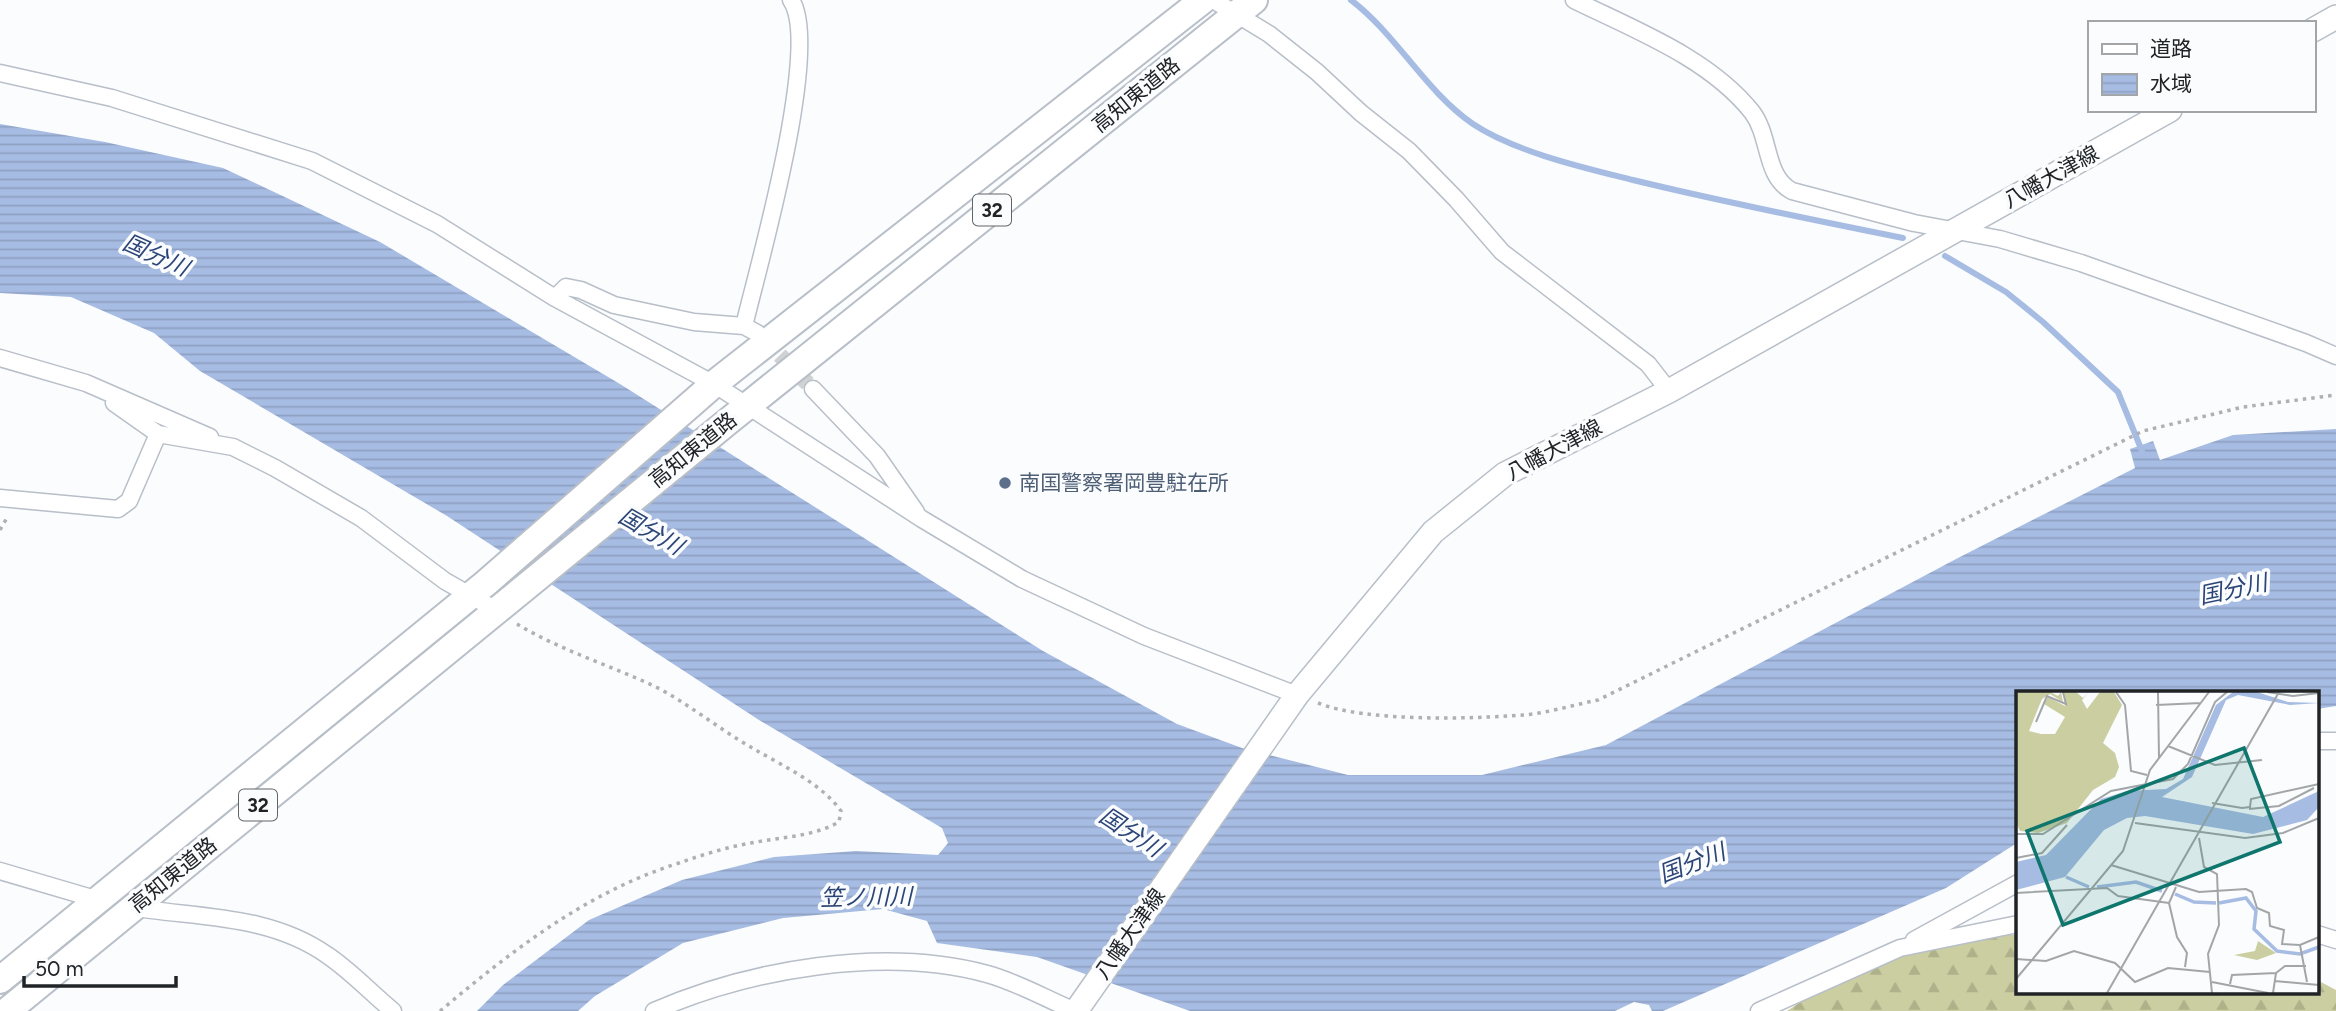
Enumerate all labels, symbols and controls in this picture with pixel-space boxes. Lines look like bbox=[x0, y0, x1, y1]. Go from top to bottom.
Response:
legend bbox=[2088, 21, 2315, 112]
text: 道路 bbox=[2150, 36, 2192, 61]
street label: 高知東道路 bbox=[1087, 52, 1184, 137]
text: 水域 bbox=[2150, 71, 2192, 96]
street label: 八幡大津線 bbox=[1999, 140, 2103, 213]
road number: 32 bbox=[973, 194, 1011, 226]
water label: 国分川 bbox=[119, 228, 196, 283]
street label: 高知東道路 bbox=[644, 407, 741, 492]
street label: 八幡大津線 bbox=[1502, 414, 1606, 485]
place label: 南国警察署岡豊駐在所 bbox=[1019, 470, 1229, 495]
marker: 南国警察署岡豊駐在所 bbox=[997, 475, 1013, 491]
water label: 国分川 bbox=[614, 502, 690, 562]
water label: 国分川 bbox=[2196, 568, 2273, 610]
inset map bbox=[2016, 691, 2318, 993]
road number: 32 bbox=[239, 790, 277, 820]
water label: 国分川 bbox=[1094, 801, 1170, 864]
street label: 高知東道路 bbox=[124, 832, 221, 917]
water label: 国分川 bbox=[1655, 836, 1732, 888]
water label: 笠ノ川川 bbox=[820, 882, 915, 912]
street label: 八幡大津線 bbox=[1089, 884, 1170, 984]
scale bar bbox=[24, 944, 177, 988]
text: 50 m bbox=[35, 956, 84, 981]

